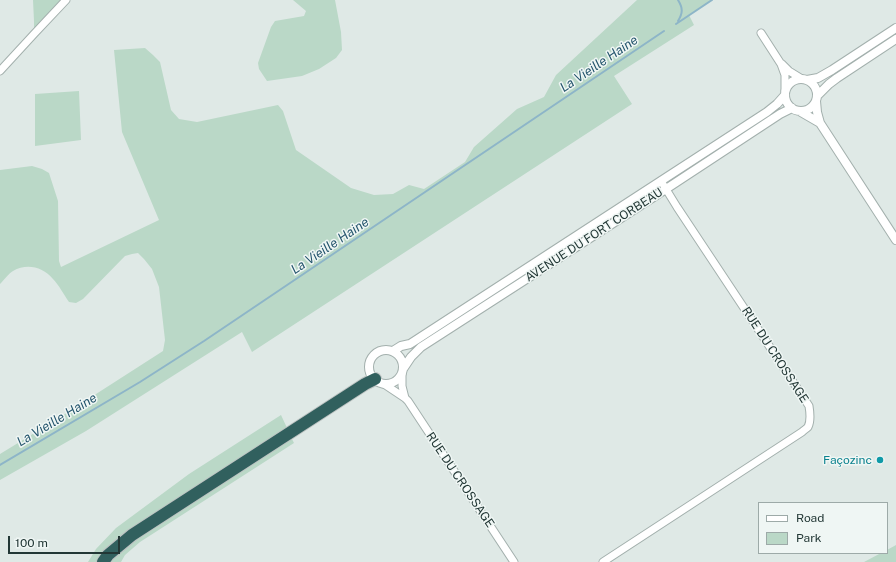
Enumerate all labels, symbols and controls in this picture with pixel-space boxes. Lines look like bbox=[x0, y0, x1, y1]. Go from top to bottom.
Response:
water label: La Vieille Haine bbox=[557, 32, 641, 96]
street label: AVENUE DU FORT CORBEAU bbox=[522, 185, 666, 285]
water label: La Vieille Haine bbox=[288, 214, 372, 278]
street label: RUE DU CROSSAGE bbox=[739, 304, 811, 406]
water label: La Vieille Haine bbox=[14, 390, 100, 450]
street label: RUE DU CROSSAGE bbox=[423, 430, 497, 530]
place label: Façozinc bbox=[823, 453, 872, 467]
marker: Façozinc bbox=[875, 455, 885, 465]
legend bbox=[758, 502, 888, 554]
text: Road bbox=[796, 511, 824, 525]
scale bar bbox=[10, 528, 122, 554]
text: Park bbox=[796, 531, 822, 545]
text: 100 m bbox=[15, 536, 48, 550]

